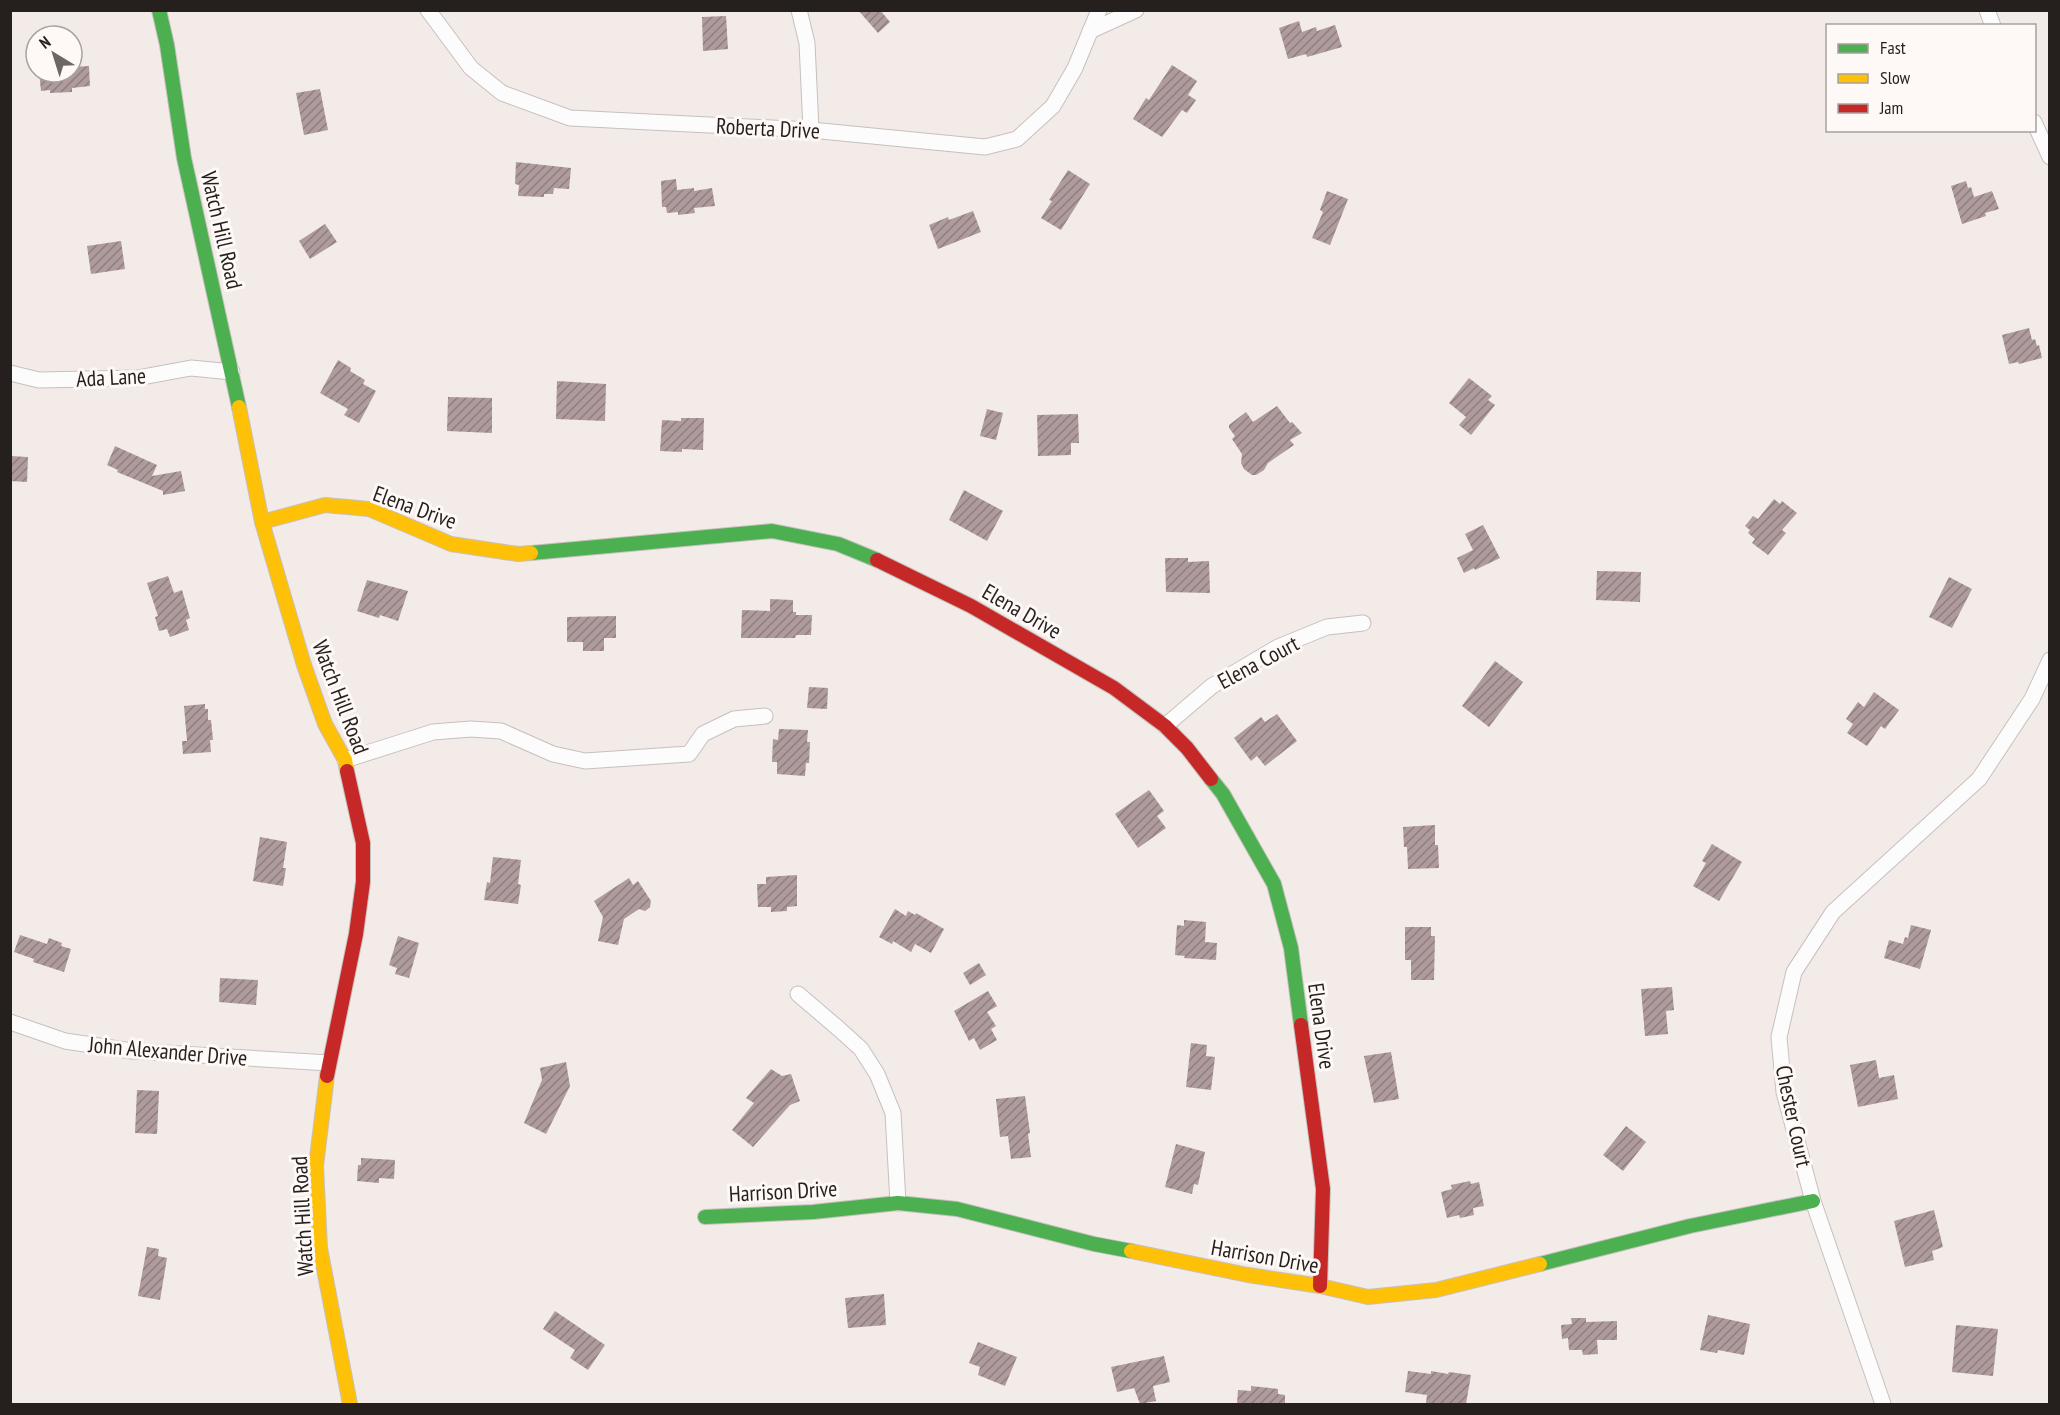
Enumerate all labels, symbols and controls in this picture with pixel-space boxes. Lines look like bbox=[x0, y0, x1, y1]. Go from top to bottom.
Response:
north arrow bbox=[24, 24, 84, 84]
legend bbox=[1826, 24, 2036, 132]
text: N bbox=[35, 32, 54, 53]
text: Fast bbox=[1880, 36, 1906, 59]
text: Slow bbox=[1880, 66, 1911, 89]
text: Jam bbox=[1879, 96, 1903, 119]
street label: Roberta Drive bbox=[715, 111, 821, 145]
street label: Watch Hill Road bbox=[195, 168, 249, 292]
street label: Ada Lane bbox=[75, 361, 147, 393]
street label: Elena Drive bbox=[369, 479, 461, 535]
street label: Elena Drive bbox=[977, 577, 1067, 645]
street label: Elena Court bbox=[1213, 629, 1303, 695]
street label: Watch Hill Road bbox=[306, 636, 376, 758]
street label: Elena Drive bbox=[1302, 981, 1342, 1071]
street label: John Alexander Drive bbox=[86, 1030, 249, 1072]
street label: Chester Court bbox=[1770, 1063, 1818, 1169]
street label: Watch Hill Road bbox=[285, 1155, 319, 1277]
street label: Harrison Drive bbox=[728, 1174, 838, 1208]
street label: Harrison Drive bbox=[1209, 1233, 1321, 1279]

